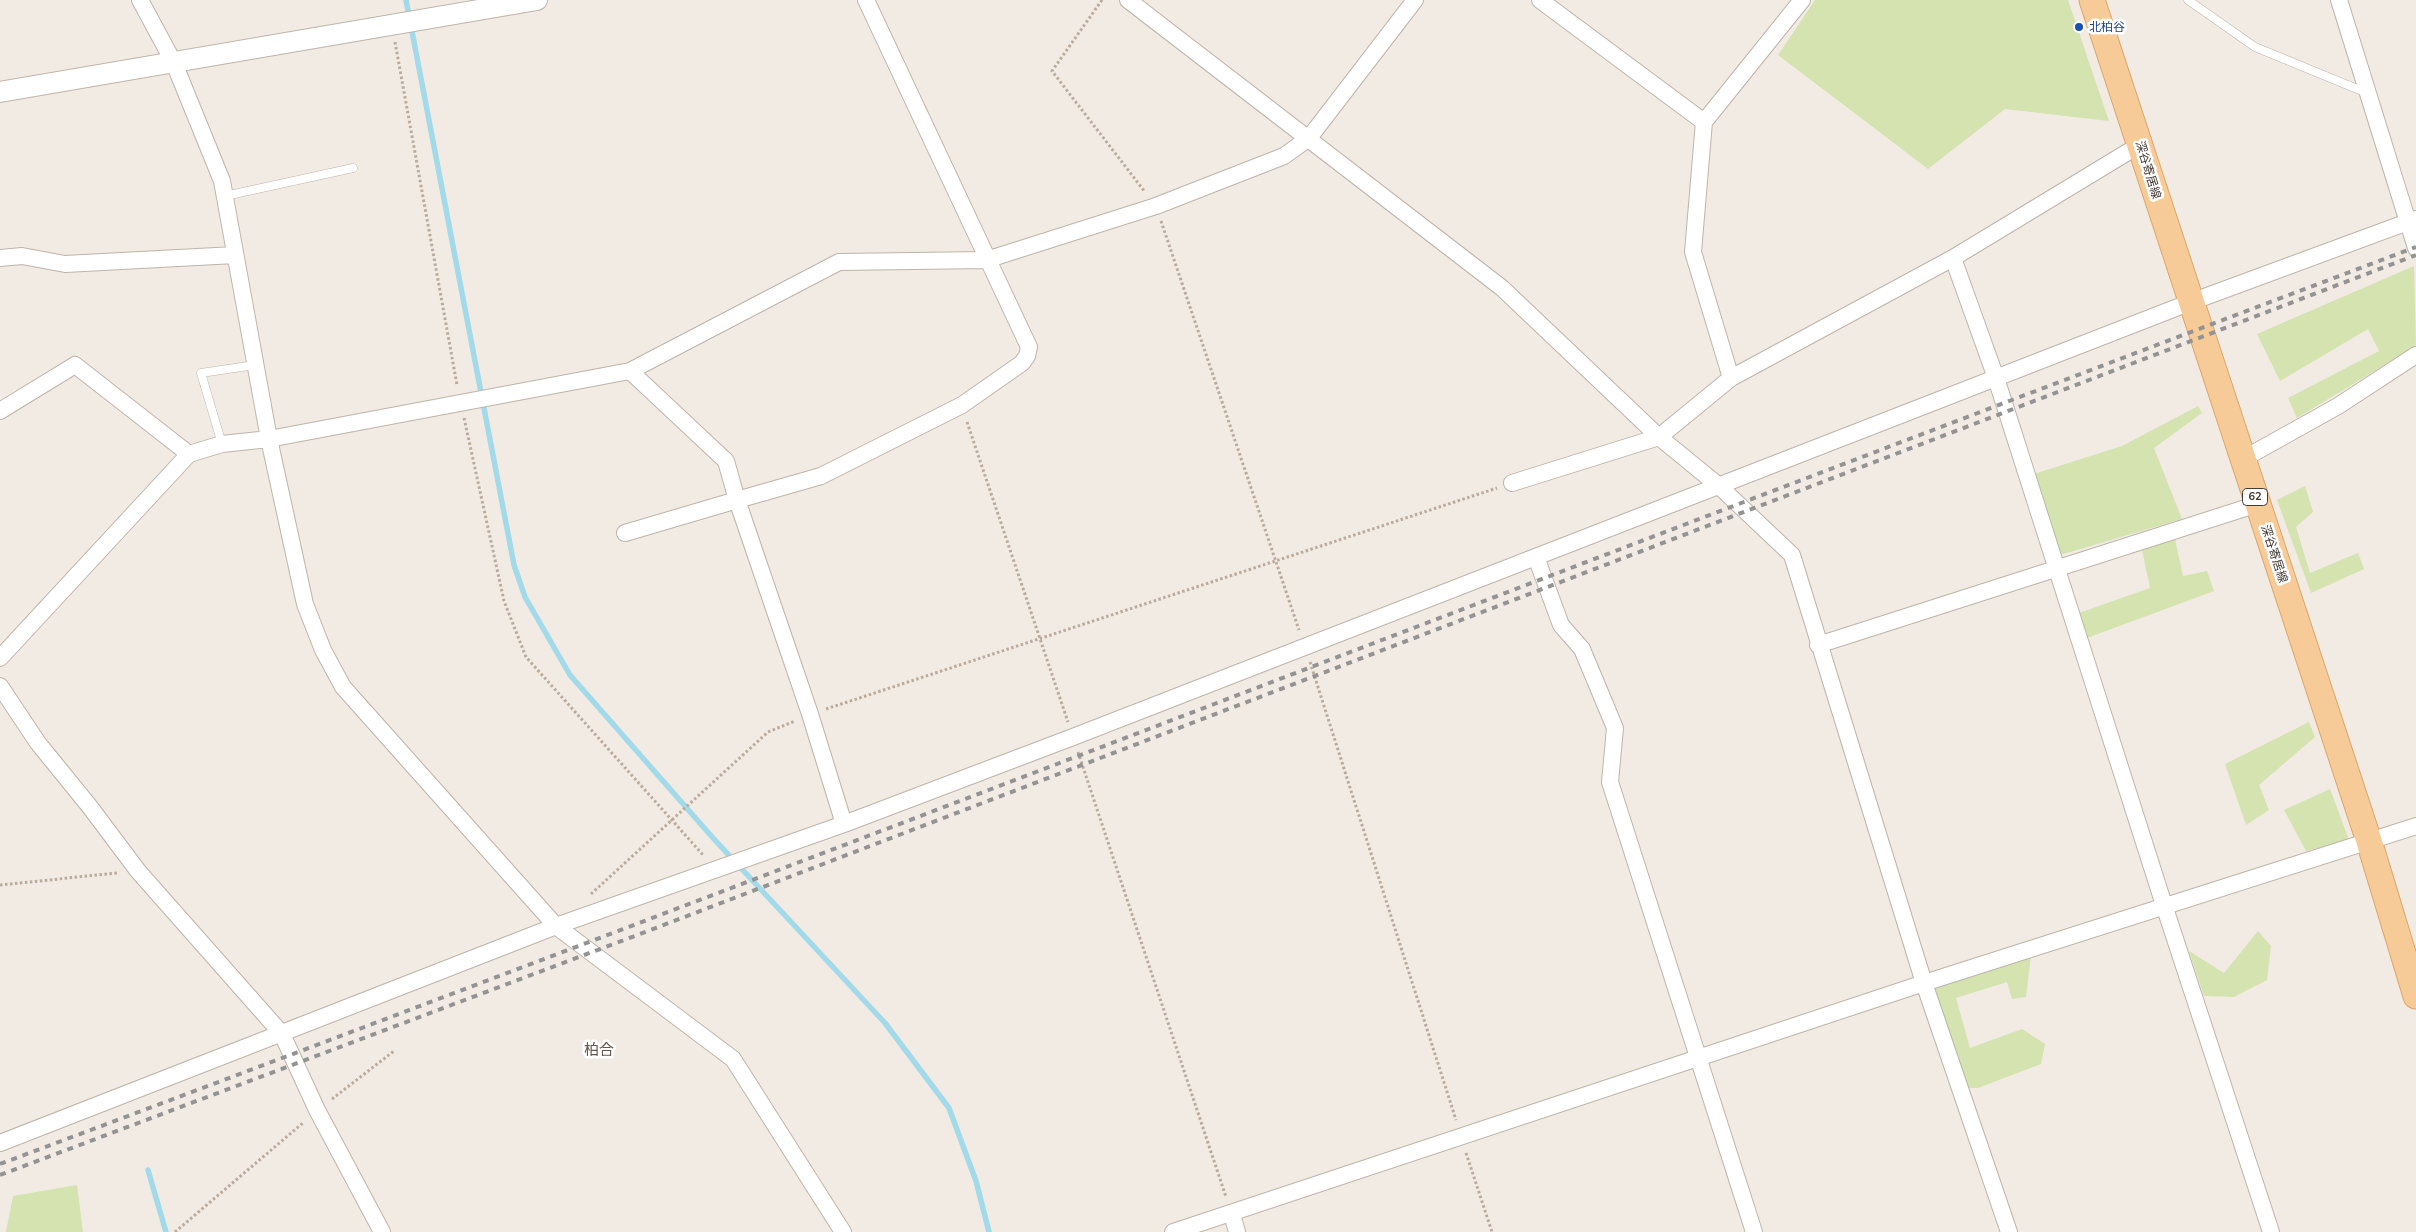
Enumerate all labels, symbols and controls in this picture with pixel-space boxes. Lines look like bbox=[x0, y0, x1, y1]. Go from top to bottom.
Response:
place label: 北柏谷 bbox=[2089, 20, 2125, 34]
marker: 北柏谷 bbox=[2073, 21, 2085, 33]
street label: 深谷寄居線 bbox=[2132, 139, 2164, 201]
road number: 62 bbox=[2242, 488, 2268, 506]
street label: 深谷寄居線 bbox=[2258, 523, 2290, 585]
district label: 柏合 bbox=[584, 1041, 614, 1059]

